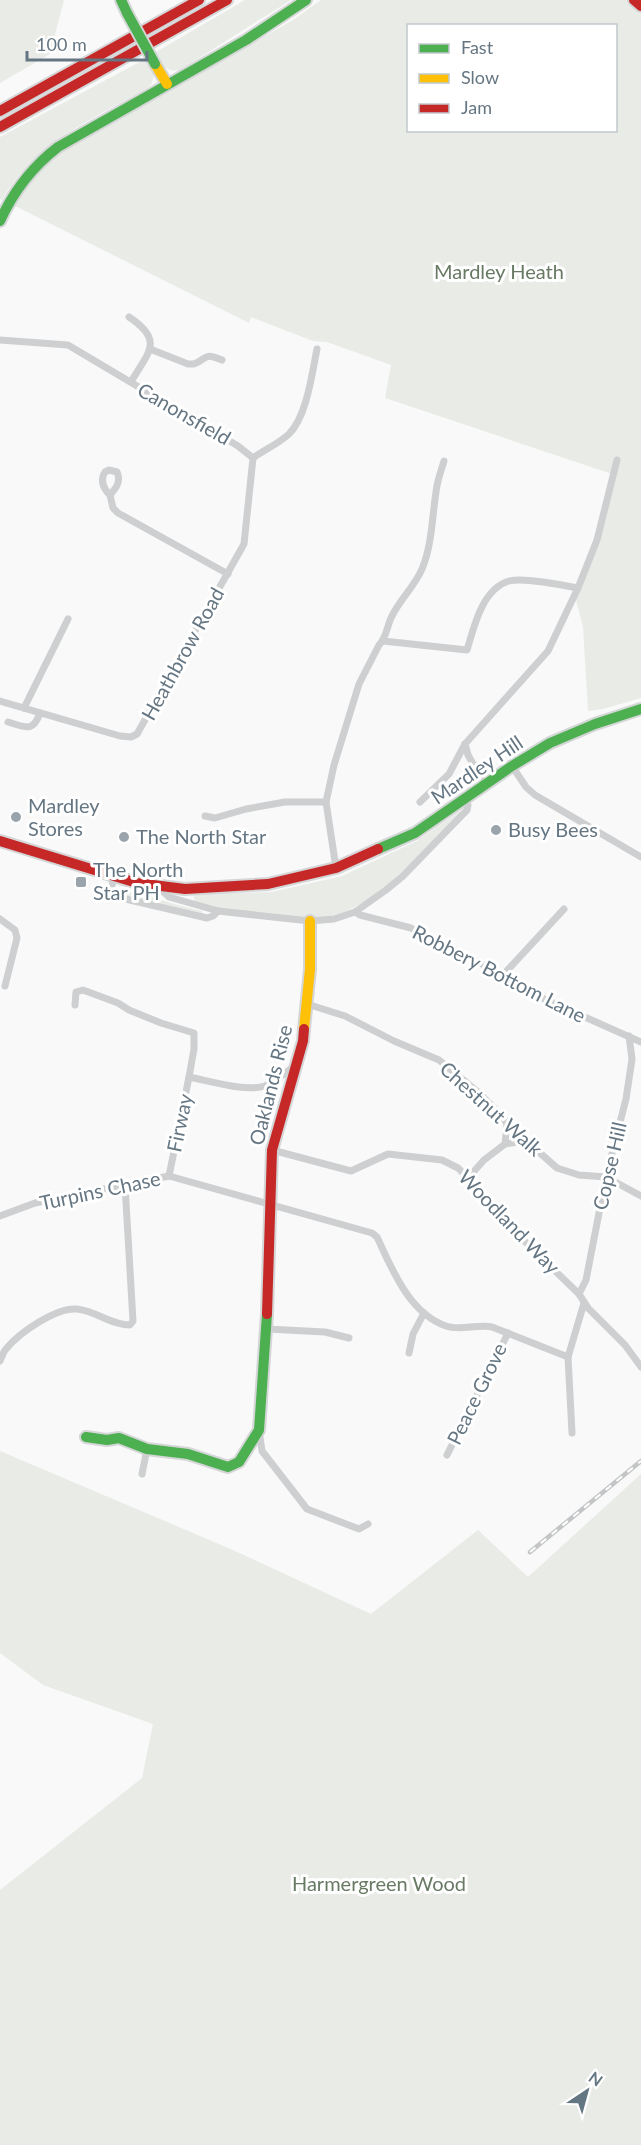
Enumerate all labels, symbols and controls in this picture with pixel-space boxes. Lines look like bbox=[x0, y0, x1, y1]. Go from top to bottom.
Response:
scale bar bbox=[27, 24, 147, 62]
legend bbox=[407, 24, 617, 132]
text: 100 m bbox=[36, 33, 87, 55]
text: Fast bbox=[461, 36, 494, 58]
text: Slow bbox=[461, 66, 499, 88]
text: Jam bbox=[461, 96, 492, 118]
park label: Mardley Heath bbox=[434, 259, 564, 283]
street label: Canonsfield bbox=[134, 377, 235, 449]
street label: Heathbrow Road bbox=[136, 583, 228, 724]
street label: Mardley Hill bbox=[426, 730, 527, 809]
place label: Mardley Stores bbox=[28, 793, 100, 840]
marker: Mardley Stores bbox=[9, 810, 23, 824]
place label: Busy Bees bbox=[508, 817, 598, 841]
marker: Busy Bees bbox=[489, 823, 503, 837]
place label: The North Star bbox=[136, 824, 267, 848]
marker: The North Star bbox=[117, 830, 131, 844]
place label: The North Star PH bbox=[93, 857, 183, 904]
marker: The North Star PH bbox=[74, 875, 88, 889]
street label: Robbery Bottom Lane bbox=[409, 919, 590, 1027]
street label: Oaklands Rise bbox=[244, 1022, 297, 1147]
street label: Chestnut Walk bbox=[435, 1056, 548, 1161]
street label: Firway bbox=[161, 1091, 197, 1154]
street label: Copse Hill bbox=[587, 1120, 631, 1212]
street label: Woodland Way bbox=[454, 1164, 566, 1279]
street label: Turpins Chase bbox=[37, 1166, 162, 1215]
street label: Peace Grove bbox=[441, 1339, 511, 1448]
park label: Harmergreen Wood bbox=[292, 1871, 466, 1895]
north arrow bbox=[557, 2061, 617, 2121]
text: N bbox=[586, 2067, 607, 2090]

